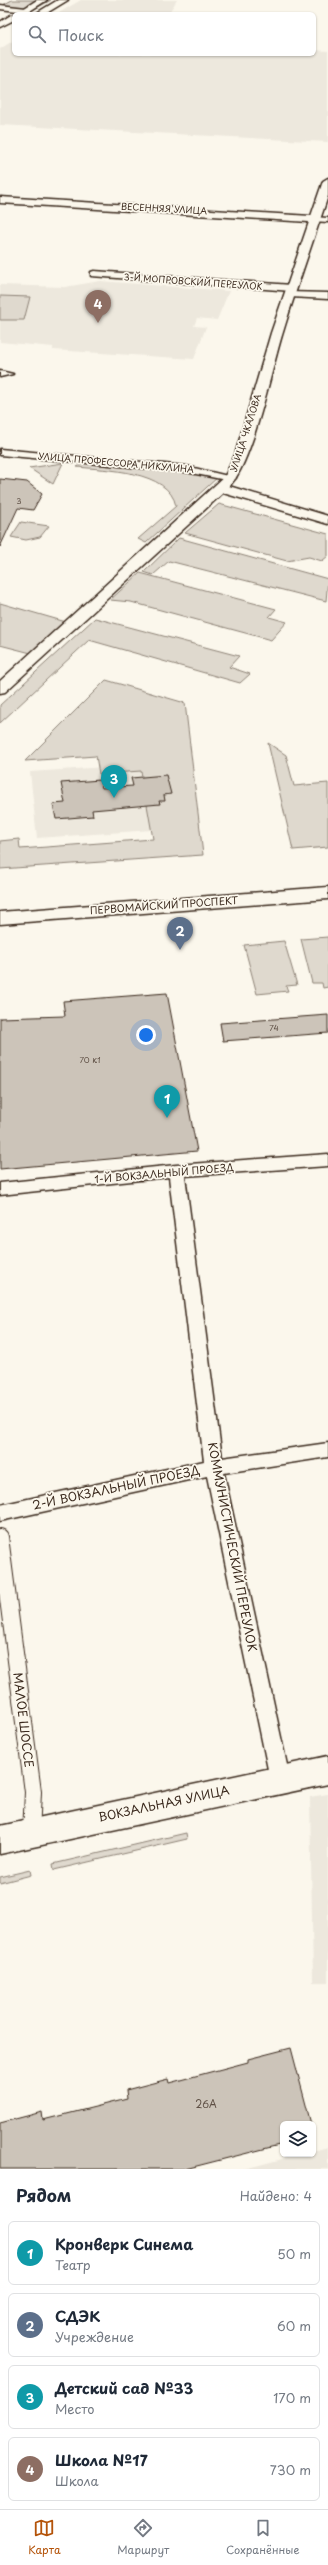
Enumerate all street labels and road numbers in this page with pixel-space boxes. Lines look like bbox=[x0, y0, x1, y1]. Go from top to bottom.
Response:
street label: ВЕСЕННЯЯ УЛИЦА bbox=[121, 199, 207, 217]
street label: 3-Й МОПРОВСКИЙ ПЕРЕУЛОК bbox=[123, 269, 263, 293]
street label: УЛИЦА ЧКАЛОВА bbox=[226, 392, 264, 473]
street label: УЛИЦА ПРОФЕССОРА НИКУЛИНА bbox=[38, 448, 195, 476]
street label: ПЕРВОМАЙСКИЙ ПРОСПЕКТ bbox=[89, 892, 239, 917]
street label: 1-Й ВОКЗАЛЬНЫЙ ПРОЕЗД bbox=[94, 1159, 234, 1186]
street label: КОММУНИСТИЧЕСКИЙ ПЕРЕУЛОК bbox=[204, 1441, 262, 1653]
street label: 2-Й ВОКЗАЛЬНЫЙ ПРОЕЗД bbox=[31, 1461, 201, 1514]
street label: МАЛОЕ ШОССЕ bbox=[9, 1671, 39, 1769]
street label: ВОКЗАЛЬНАЯ УЛИЦА bbox=[97, 1780, 231, 1826]

